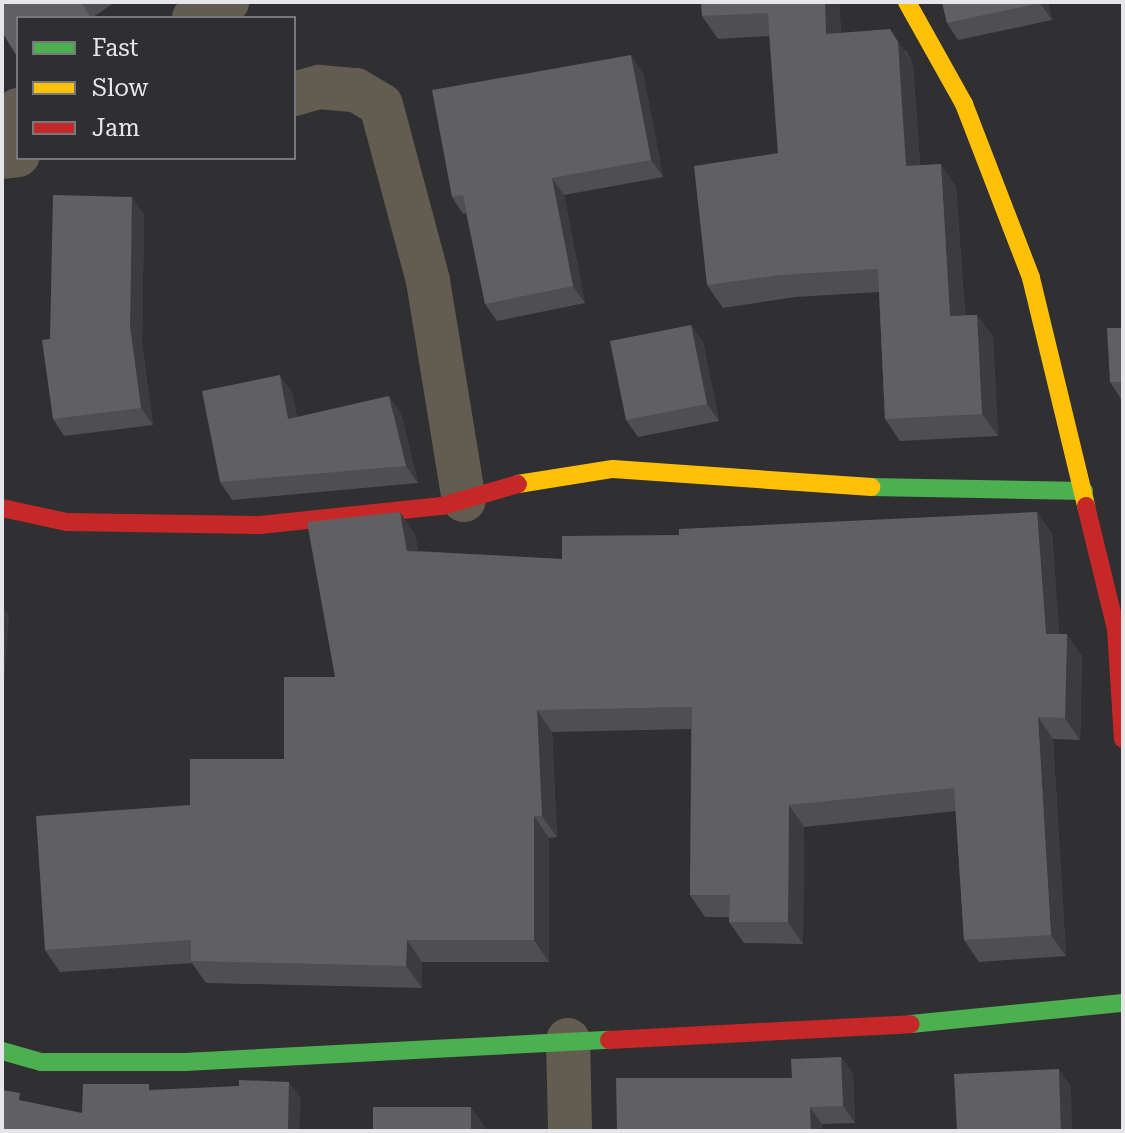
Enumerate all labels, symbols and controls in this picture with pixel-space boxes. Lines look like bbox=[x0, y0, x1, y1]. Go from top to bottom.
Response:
legend bbox=[16, 16, 296, 160]
text: Fast bbox=[92, 34, 139, 62]
text: Slow bbox=[92, 74, 148, 102]
text: Jam bbox=[92, 114, 140, 142]

